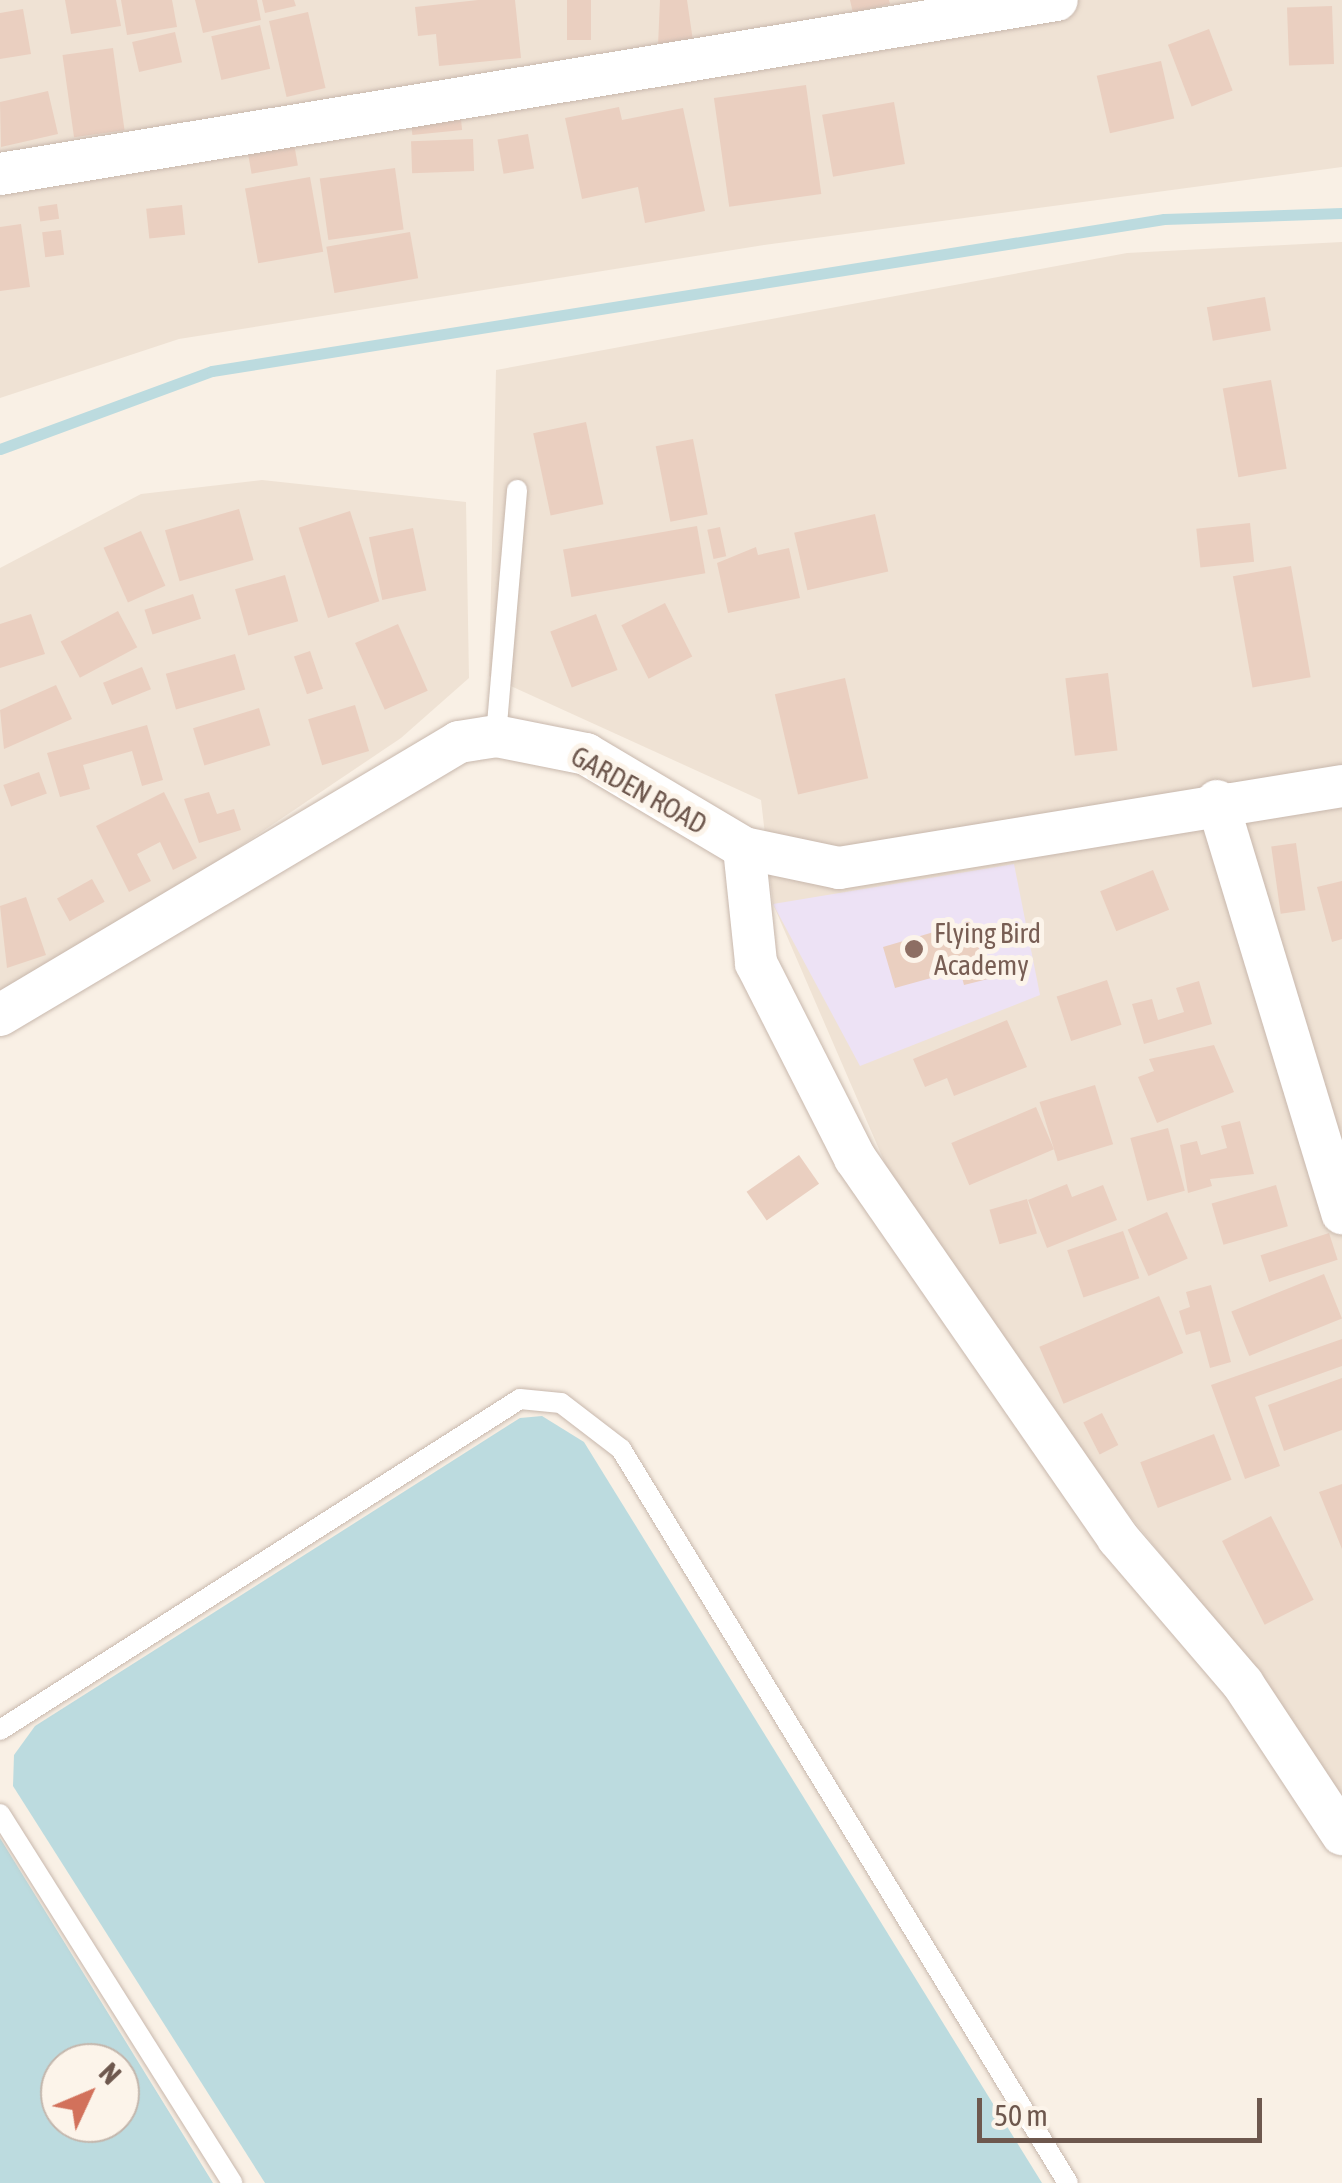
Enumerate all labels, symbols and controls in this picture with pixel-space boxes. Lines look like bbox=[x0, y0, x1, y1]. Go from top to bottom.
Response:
street label: GARDEN ROAD bbox=[565, 739, 713, 841]
place label: Flying Bird Academy bbox=[934, 916, 1041, 982]
marker: Flying Bird Academy bbox=[903, 938, 925, 960]
north arrow bbox=[40, 2043, 140, 2143]
text: N bbox=[93, 2056, 127, 2091]
scale bar bbox=[982, 2078, 1267, 2140]
text: 50 m bbox=[994, 2098, 1048, 2132]

